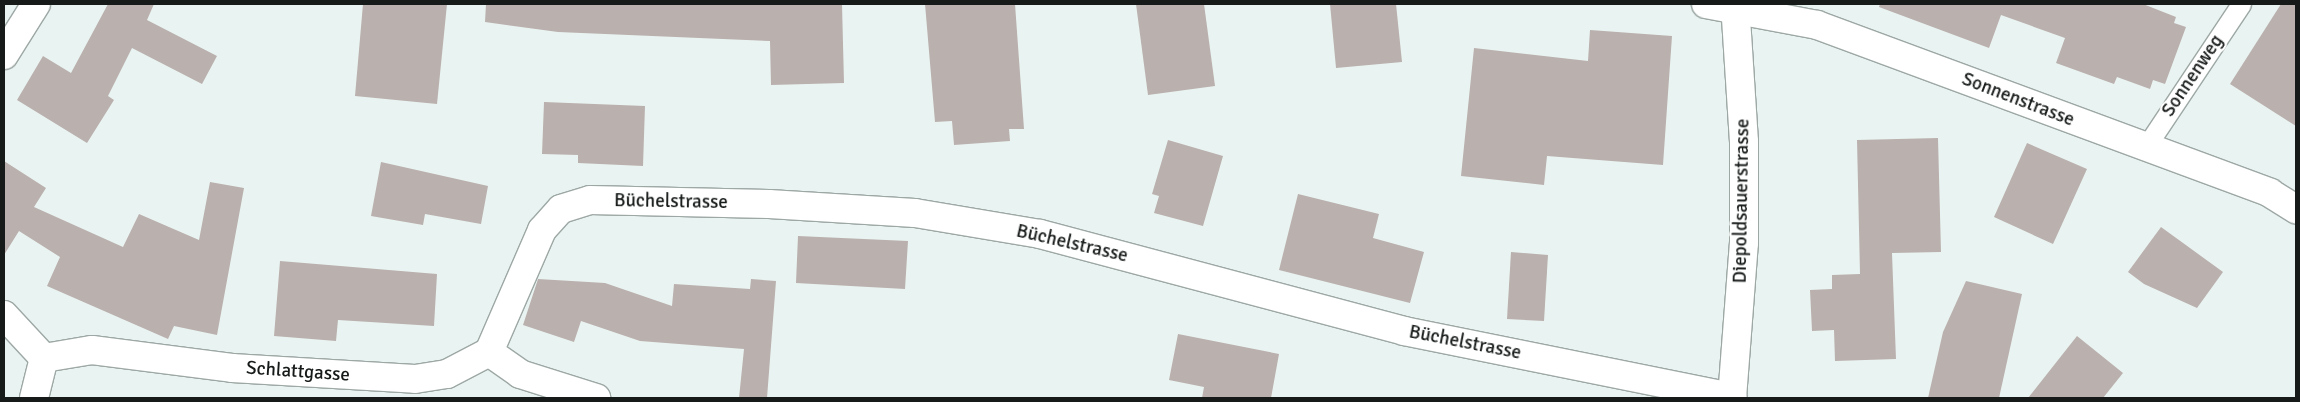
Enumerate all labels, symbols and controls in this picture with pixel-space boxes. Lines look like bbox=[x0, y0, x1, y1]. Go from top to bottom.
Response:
street label: Sonnenweg bbox=[2157, 31, 2229, 121]
street label: Sonnenstrasse bbox=[1959, 68, 2077, 132]
street label: Diepoldsauerstrasse bbox=[1729, 118, 1755, 284]
street label: Büchelstrasse bbox=[614, 190, 728, 214]
street label: Büchelstrasse bbox=[1014, 220, 1130, 268]
street label: Büchelstrasse bbox=[1407, 321, 1523, 365]
street label: Schlattgasse bbox=[245, 357, 351, 387]

